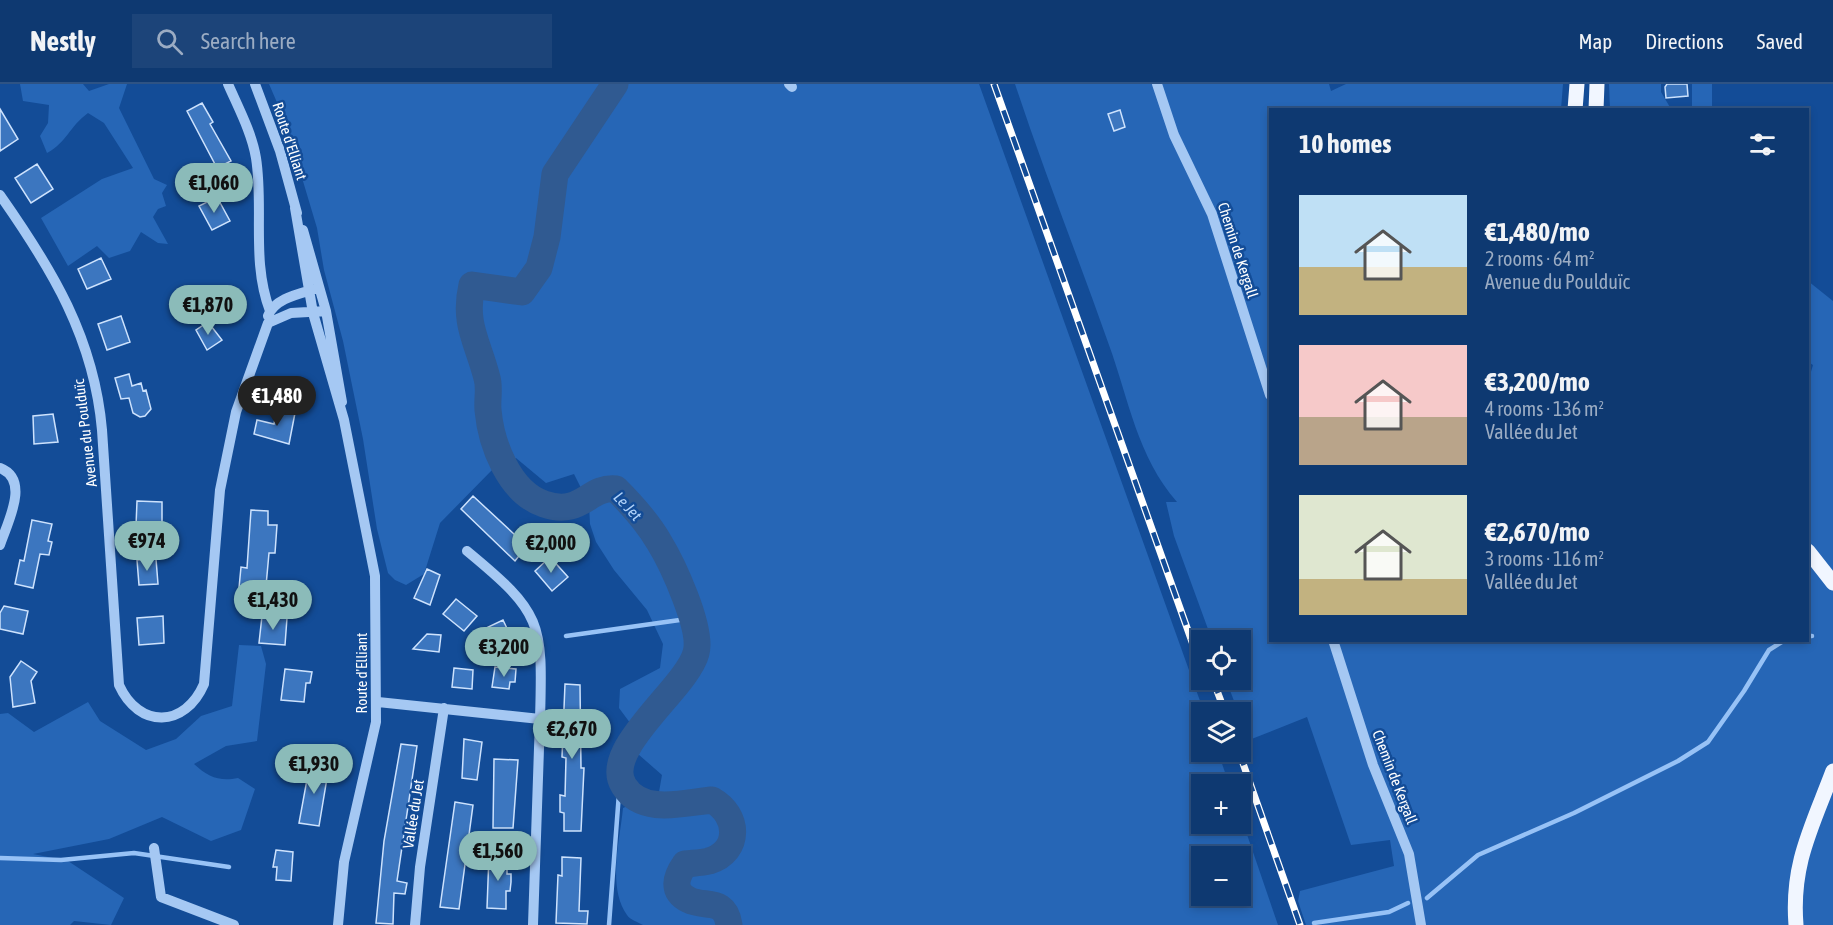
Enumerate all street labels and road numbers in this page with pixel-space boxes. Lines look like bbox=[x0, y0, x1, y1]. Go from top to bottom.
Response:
street label: Route d'Elliant bbox=[269, 100, 311, 182]
street label: Chemin de Kergall bbox=[1215, 200, 1261, 300]
street label: Avenue du Poulduïc bbox=[70, 378, 100, 488]
street label: Route d'Elliant bbox=[353, 633, 370, 713]
street label: Chemin de Kergall bbox=[1369, 728, 1421, 826]
street label: Vallée du Jet bbox=[399, 778, 427, 850]

